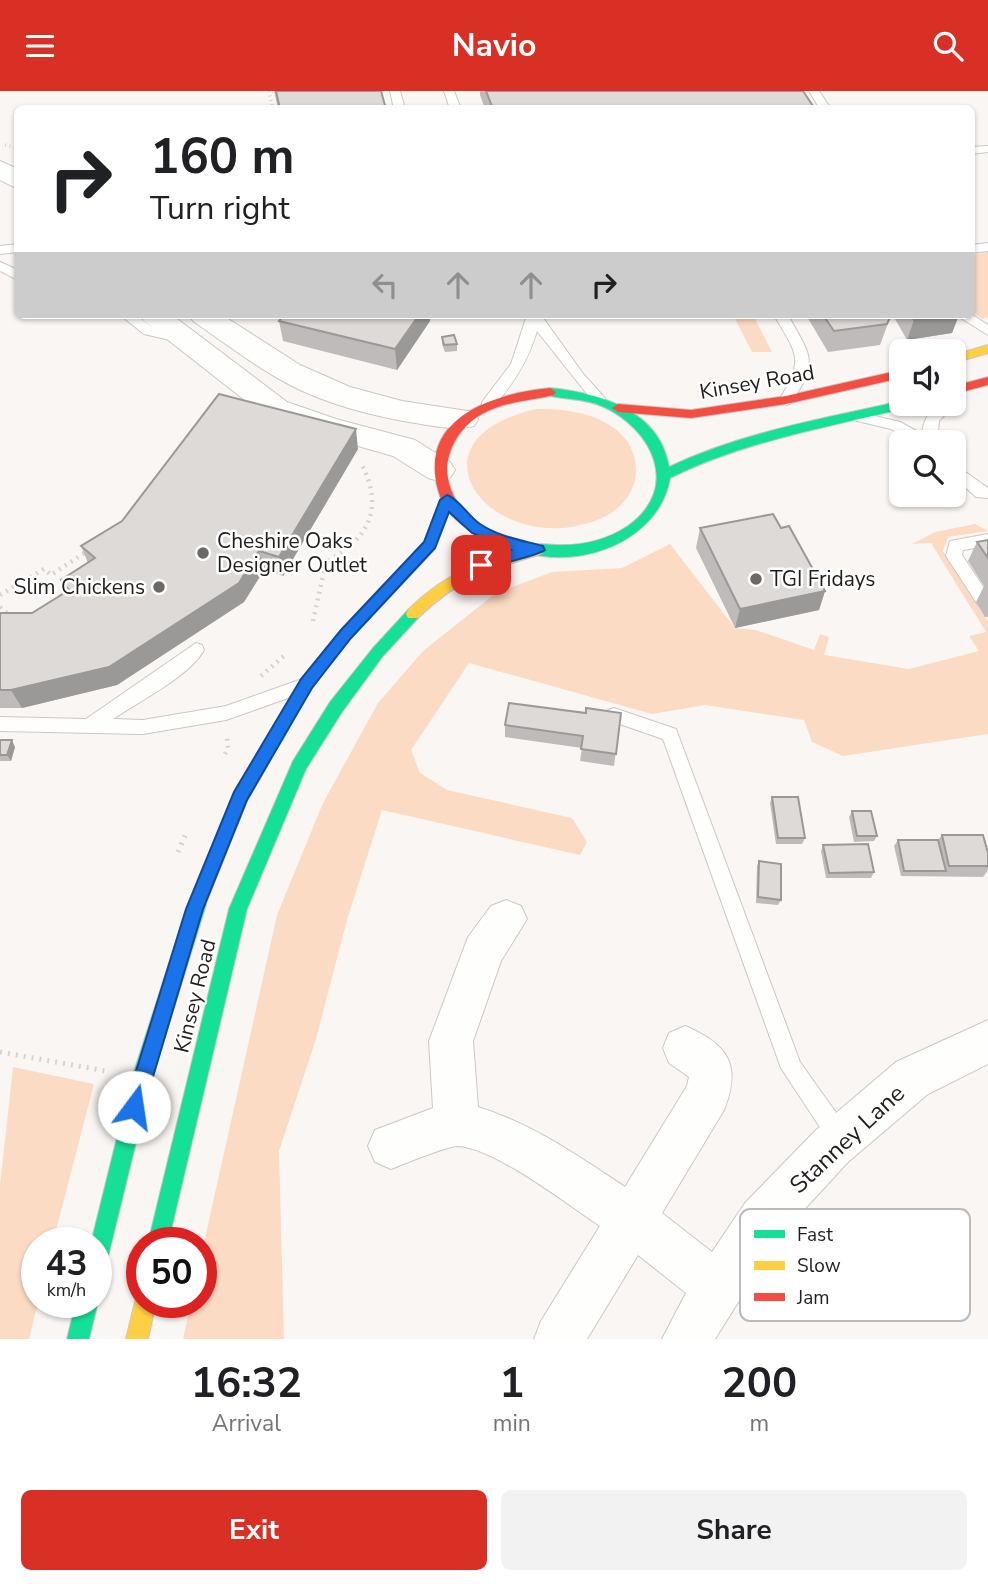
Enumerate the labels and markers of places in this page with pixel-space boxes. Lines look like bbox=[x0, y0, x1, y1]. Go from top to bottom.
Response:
place label: Cheshire Oaks Designer Outlet bbox=[217, 527, 368, 579]
pin bbox=[451, 535, 511, 595]
marker: Cheshire Oaks Designer Outlet bbox=[195, 545, 211, 561]
place label: TGI Fridays bbox=[770, 565, 875, 593]
marker: TGI Fridays bbox=[748, 571, 764, 587]
place label: Slim Chickens bbox=[14, 573, 145, 601]
marker: Slim Chickens bbox=[151, 579, 167, 595]

